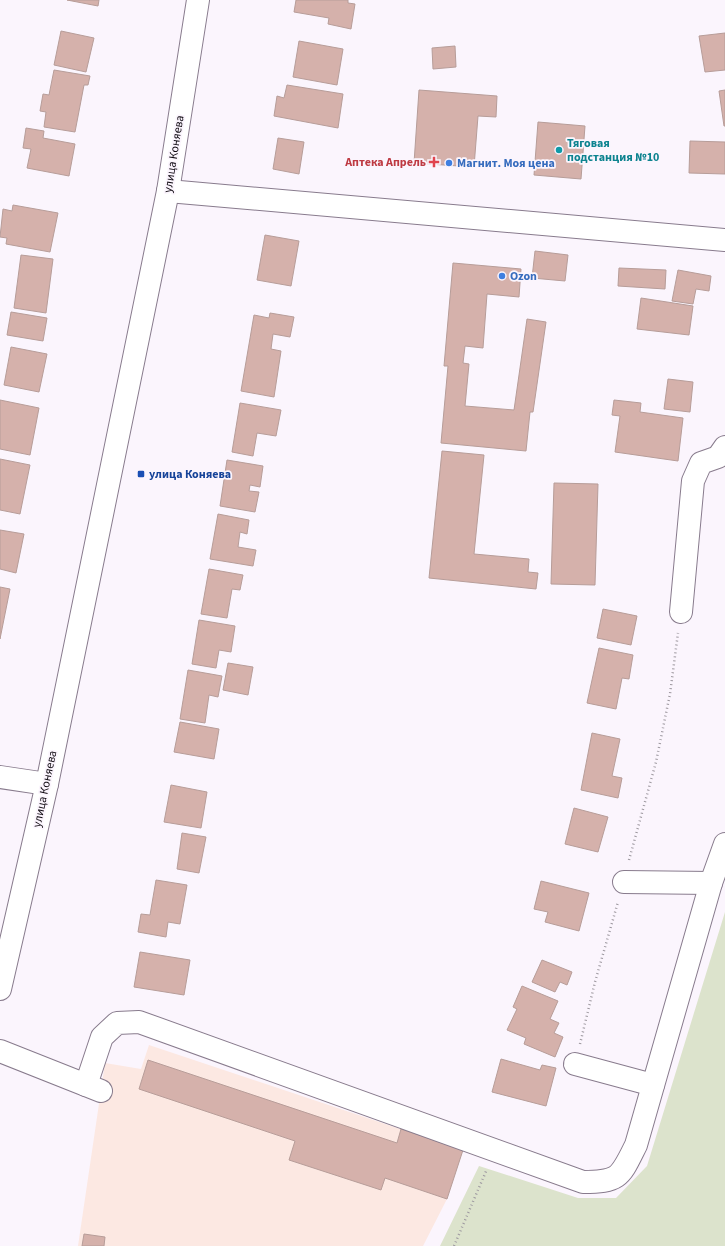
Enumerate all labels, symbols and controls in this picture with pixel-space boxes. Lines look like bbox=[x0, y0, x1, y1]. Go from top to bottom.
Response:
street label: улица Коняева bbox=[159, 114, 189, 194]
place label: Тяговая подстанция №10 bbox=[567, 135, 659, 166]
marker: Тяговая подстанция №10 bbox=[554, 145, 564, 155]
place label: Аптека Апрель bbox=[344, 154, 426, 171]
place label: Магнит. Моя цена bbox=[457, 155, 555, 172]
marker: Аптека Апрель bbox=[429, 157, 439, 167]
marker: Магнит. Моя цена bbox=[444, 158, 454, 168]
place label: Ozon bbox=[510, 268, 537, 285]
marker: Ozon bbox=[497, 271, 507, 281]
place label: улица Коняева bbox=[149, 466, 231, 483]
marker: улица Коняева bbox=[136, 469, 146, 479]
street label: улица Коняева bbox=[29, 749, 61, 829]

